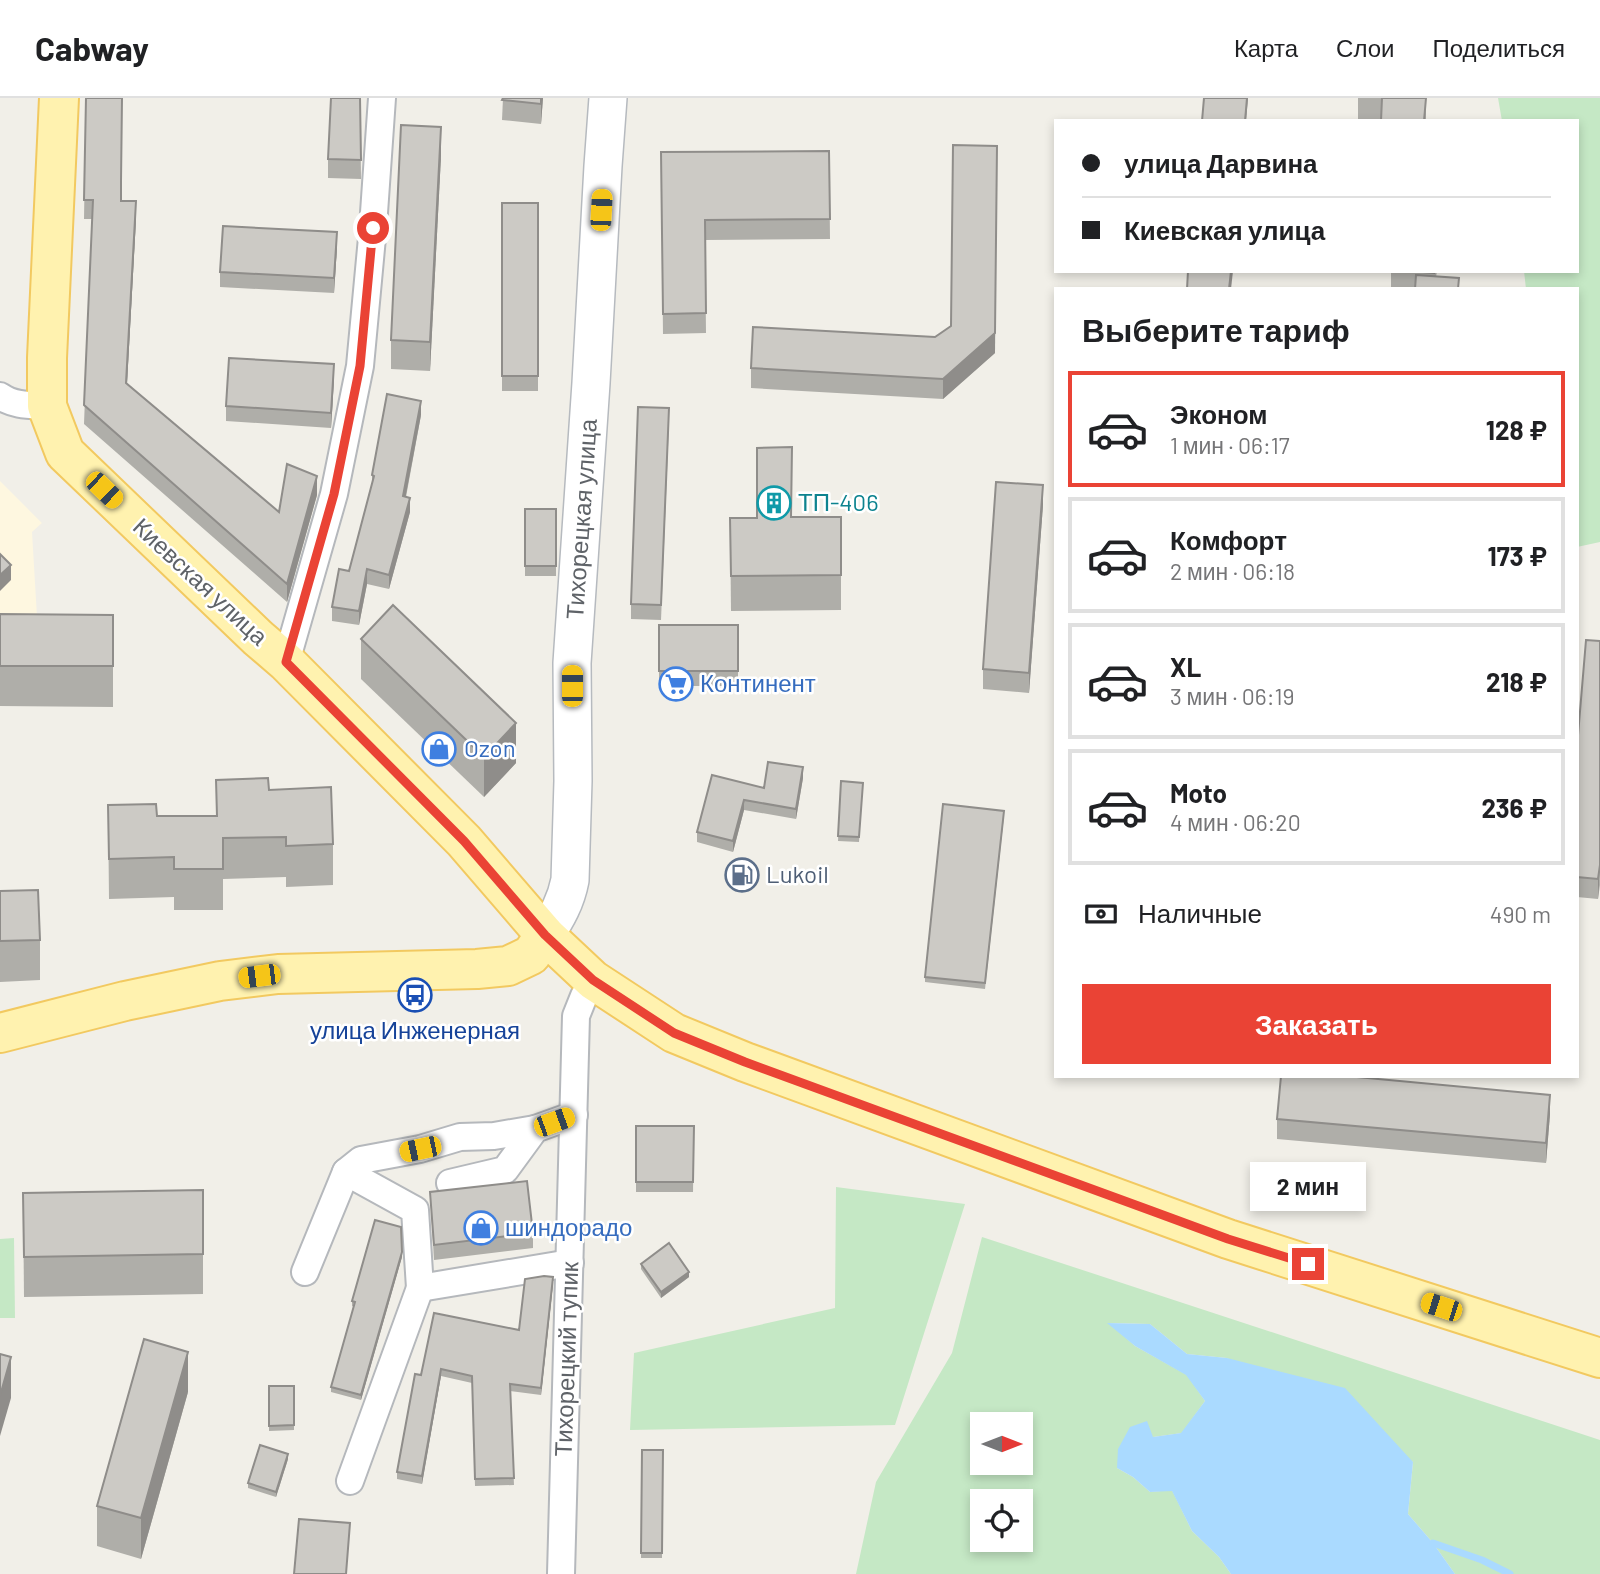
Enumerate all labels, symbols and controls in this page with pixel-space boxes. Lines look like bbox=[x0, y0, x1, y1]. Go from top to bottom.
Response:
text: Cabway bbox=[35, 28, 149, 68]
text: Карта bbox=[1234, 33, 1298, 62]
text: Слои bbox=[1336, 33, 1394, 62]
text: Поделиться bbox=[1432, 33, 1565, 62]
text: улица Дарвина bbox=[1124, 147, 1318, 178]
car bbox=[590, 188, 613, 232]
route start bbox=[357, 212, 389, 244]
text: Киевская улица bbox=[1124, 214, 1325, 245]
text: Выберите тариф bbox=[1082, 310, 1350, 348]
icon: car bbox=[1086, 398, 1149, 461]
text: Эконом bbox=[1170, 398, 1268, 429]
text: 128 ₽ bbox=[1486, 414, 1547, 445]
street label: Тихорецкая улица bbox=[559, 417, 602, 620]
text: 1 мин · 06:17 bbox=[1170, 431, 1290, 459]
car bbox=[82, 468, 127, 512]
building icon: ТП-406 bbox=[755, 484, 793, 522]
place label: ТП-406 bbox=[798, 487, 879, 516]
street label: Киевская улица bbox=[128, 511, 275, 651]
icon: car bbox=[1086, 524, 1149, 587]
text: Комфорт bbox=[1170, 524, 1287, 555]
text: 173 ₽ bbox=[1487, 540, 1547, 571]
text: 2 мин · 06:18 bbox=[1170, 557, 1295, 585]
icon: car bbox=[1086, 650, 1149, 713]
text: XL bbox=[1170, 651, 1201, 682]
car bbox=[562, 665, 583, 707]
supermarket icon: Континент bbox=[657, 665, 695, 703]
text: 218 ₽ bbox=[1486, 666, 1547, 697]
place label: Континент bbox=[700, 668, 816, 697]
text: 3 мин · 06:19 bbox=[1170, 682, 1295, 710]
shop icon: Ozon bbox=[420, 730, 458, 768]
place label: Ozon bbox=[464, 733, 516, 762]
icon: car bbox=[1086, 776, 1149, 839]
text: Moto bbox=[1170, 777, 1227, 808]
text: 236 ₽ bbox=[1481, 792, 1547, 823]
text: 4 мин · 06:20 bbox=[1170, 808, 1301, 836]
fuel station icon: Lukoil bbox=[723, 856, 761, 894]
place label: Lukoil bbox=[766, 859, 829, 888]
icon: cash bbox=[1082, 895, 1120, 933]
text: Наличные bbox=[1138, 897, 1262, 928]
text: 490 m bbox=[1490, 900, 1551, 928]
car bbox=[237, 963, 282, 989]
bus stop icon: улица Инженерная bbox=[396, 976, 434, 1014]
button: Заказать bbox=[1082, 984, 1551, 1064]
place label: улица Инженерная bbox=[310, 1015, 520, 1044]
car bbox=[531, 1105, 578, 1139]
car bbox=[398, 1134, 443, 1164]
callout: 2 мин bbox=[1250, 1162, 1366, 1212]
text: 2 мин bbox=[1277, 1172, 1339, 1200]
shop icon: шиндорадо bbox=[462, 1209, 500, 1247]
place label: шиндорадо bbox=[505, 1212, 632, 1241]
route end bbox=[1292, 1248, 1324, 1280]
street label: Тихорецкий тупик bbox=[548, 1261, 583, 1457]
car bbox=[1418, 1291, 1465, 1323]
north arrow bbox=[970, 1412, 1032, 1475]
map controls bbox=[970, 1412, 1033, 1552]
button: locate bbox=[970, 1489, 1033, 1552]

